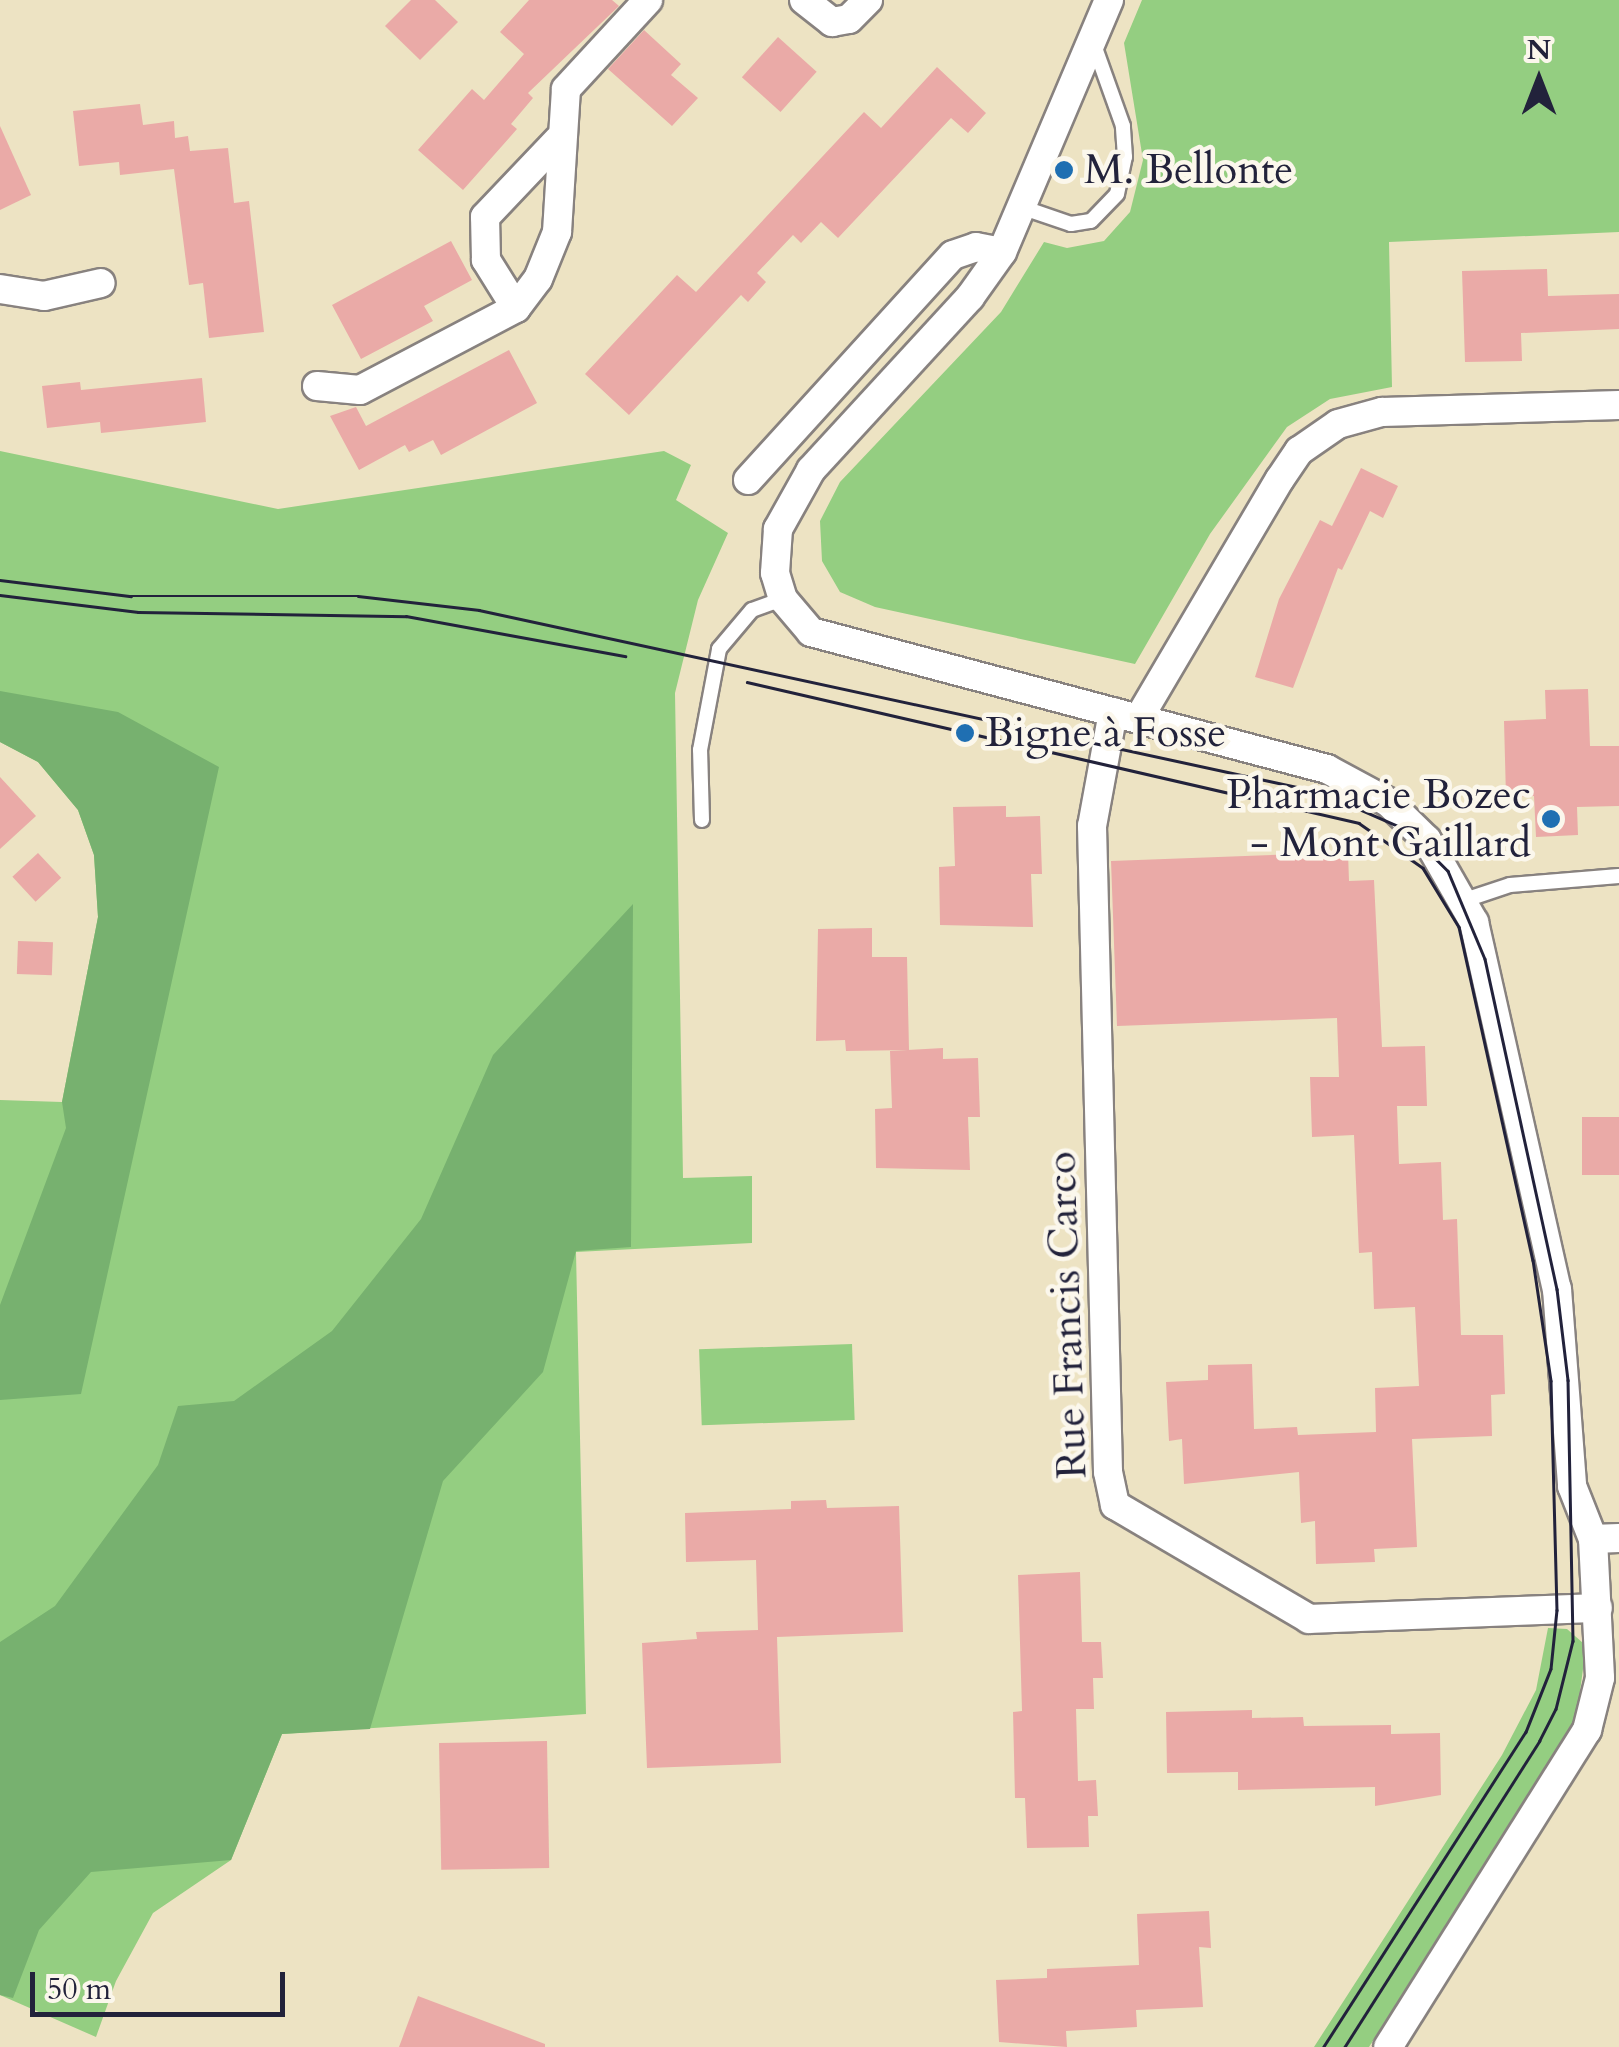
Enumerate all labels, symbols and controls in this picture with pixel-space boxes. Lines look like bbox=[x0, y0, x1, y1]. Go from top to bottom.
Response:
north arrow bbox=[1489, 30, 1589, 130]
text: N bbox=[1527, 31, 1551, 69]
place label: M. Bellonte bbox=[1084, 145, 1293, 195]
marker: M. Bellonte bbox=[1053, 159, 1075, 181]
place label: Bigne à Fosse bbox=[985, 708, 1226, 758]
marker: Bigne à Fosse bbox=[954, 722, 976, 744]
place label: Pharmacie Bozec - Mont Gaillard bbox=[1226, 770, 1531, 868]
marker: Pharmacie Bozec - Mont Gaillard bbox=[1540, 808, 1562, 830]
street label: Rue Francis Carco bbox=[1036, 1150, 1098, 1480]
scale bar bbox=[35, 1952, 290, 2014]
text: 50 m bbox=[47, 1969, 111, 2010]

